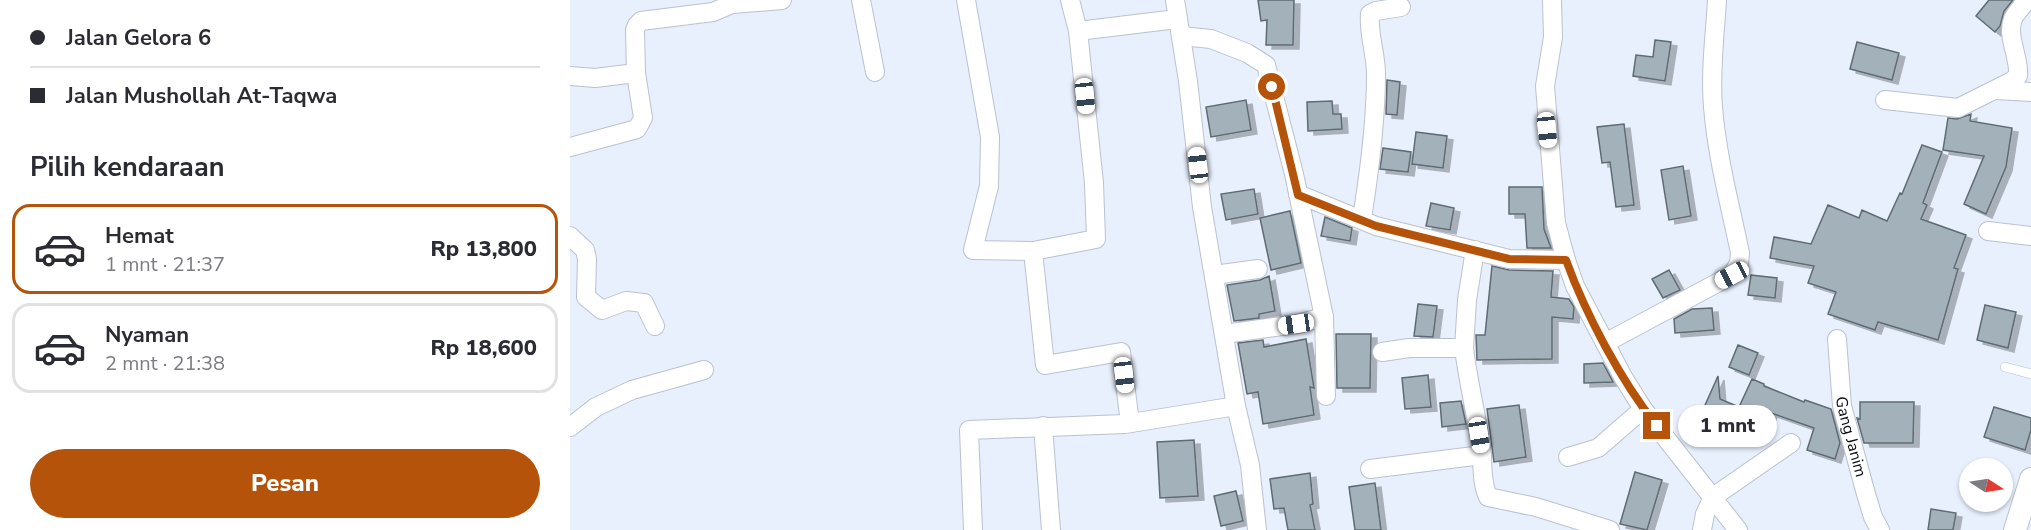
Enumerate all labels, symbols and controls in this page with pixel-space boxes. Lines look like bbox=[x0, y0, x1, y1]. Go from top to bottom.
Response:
text: Jalan Gelora 6 bbox=[66, 23, 211, 53]
route start bbox=[1258, 73, 1285, 100]
car bbox=[1074, 77, 1096, 115]
text: Jalan Mushollah At-Taqwa bbox=[66, 81, 337, 111]
car bbox=[1536, 111, 1558, 149]
car bbox=[1187, 146, 1209, 184]
text: Pilih kendaraan bbox=[30, 149, 224, 186]
text: Hemat bbox=[105, 221, 174, 251]
icon: car bbox=[33, 222, 87, 276]
text: Rp 13,800 bbox=[430, 234, 537, 264]
text: 1 mnt · 21:37 bbox=[105, 251, 225, 278]
car bbox=[1712, 259, 1752, 291]
car bbox=[1277, 313, 1315, 335]
text: Nyaman bbox=[105, 320, 189, 350]
icon: car bbox=[33, 321, 87, 375]
text: Rp 18,600 bbox=[430, 333, 537, 363]
text: 2 mnt · 21:38 bbox=[105, 350, 225, 377]
car bbox=[1113, 356, 1135, 394]
street label: Gang Janim bbox=[1830, 396, 1872, 480]
callout: 1 mnt bbox=[1678, 405, 1777, 447]
route end bbox=[1643, 412, 1670, 439]
text: 1 mnt bbox=[1700, 412, 1755, 439]
car bbox=[1467, 416, 1491, 454]
button: Pesan bbox=[30, 449, 540, 518]
north arrow bbox=[1959, 458, 2013, 512]
map controls bbox=[1959, 458, 2013, 512]

